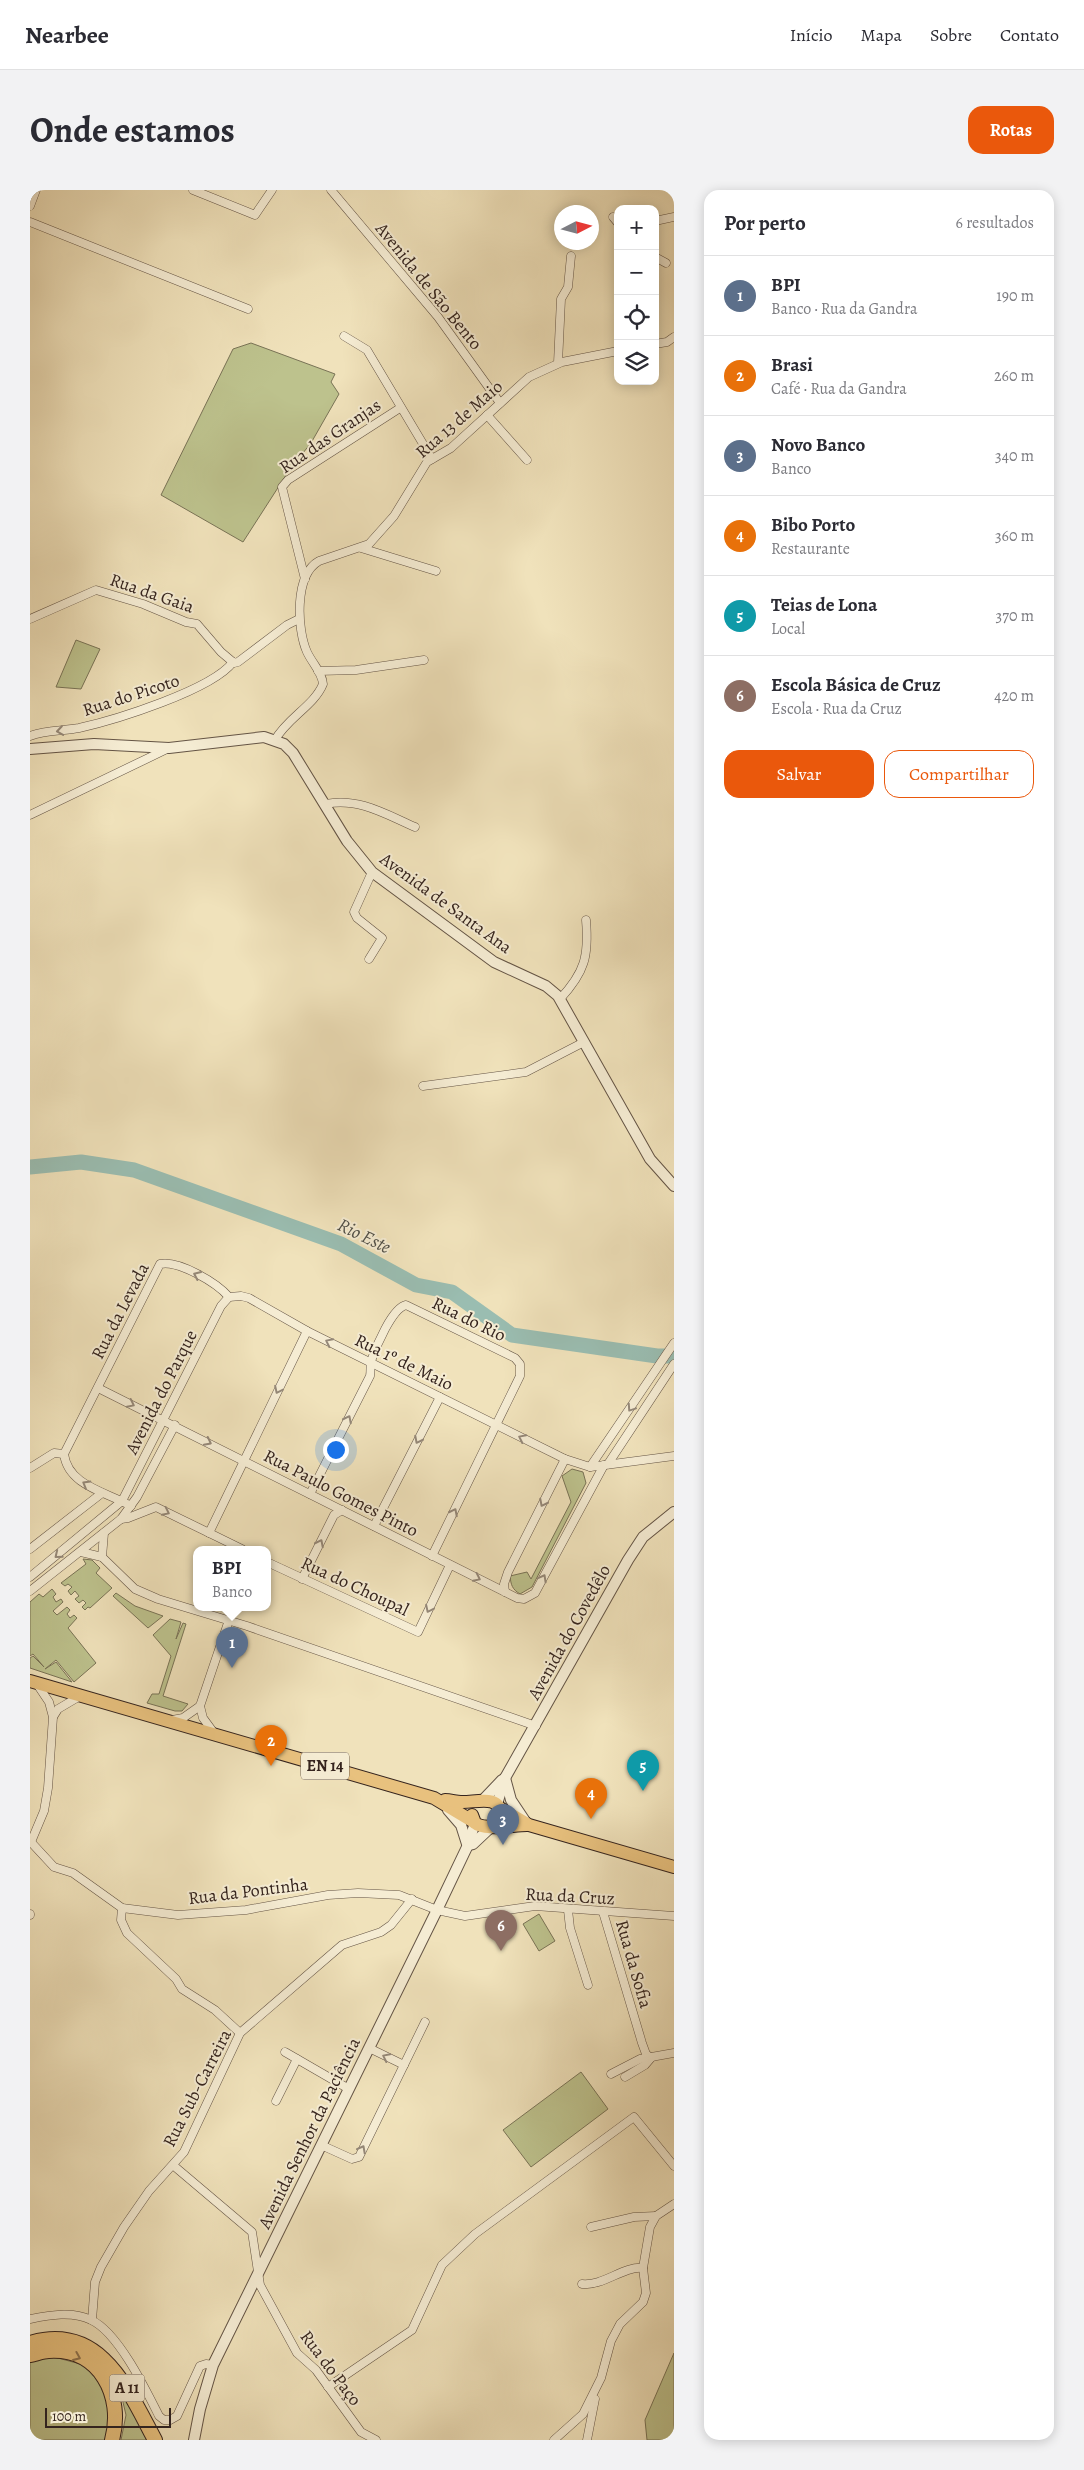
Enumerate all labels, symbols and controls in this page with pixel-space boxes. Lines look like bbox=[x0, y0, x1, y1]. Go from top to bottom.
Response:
text: Nearbee bbox=[25, 19, 109, 51]
text: Início bbox=[790, 23, 833, 47]
text: Mapa bbox=[861, 23, 902, 47]
text: Sobre bbox=[930, 23, 972, 47]
text: Contato bbox=[1000, 23, 1059, 47]
text: Onde estamos bbox=[30, 106, 235, 154]
button: Rotas bbox=[968, 106, 1054, 154]
north arrow bbox=[554, 205, 599, 250]
map controls bbox=[614, 205, 659, 385]
button: + bbox=[614, 205, 659, 250]
text: Por perto bbox=[724, 209, 806, 237]
text: 6 resultados bbox=[956, 212, 1034, 234]
street label: Avenida de São Bento bbox=[370, 217, 488, 355]
button: − bbox=[614, 250, 659, 295]
text: BPI bbox=[771, 272, 801, 298]
text: 1 bbox=[737, 285, 743, 307]
text: 190 m bbox=[996, 285, 1034, 307]
button: locate bbox=[614, 295, 659, 340]
text: Banco · Rua da Gandra bbox=[771, 298, 917, 320]
button: layers bbox=[614, 340, 659, 385]
text: Brasi bbox=[771, 352, 813, 378]
text: 2 bbox=[736, 365, 744, 387]
text: 260 m bbox=[994, 365, 1034, 387]
street label: Rua 13 de Maio bbox=[410, 374, 508, 464]
text: Café · Rua da Gandra bbox=[771, 378, 907, 400]
street label: Rua das Granjas bbox=[274, 393, 386, 479]
text: Novo Banco bbox=[771, 432, 865, 458]
text: 3 bbox=[737, 445, 743, 467]
text: 340 m bbox=[995, 445, 1034, 467]
text: Banco bbox=[771, 458, 811, 480]
text: Bibo Porto bbox=[771, 512, 855, 538]
text: 4 bbox=[736, 525, 744, 547]
text: 360 m bbox=[995, 525, 1034, 547]
text: Restaurante bbox=[771, 538, 850, 560]
street label: Rua da Gaia bbox=[107, 567, 198, 619]
text: Teias de Lona bbox=[771, 592, 877, 618]
text: 5 bbox=[737, 605, 743, 627]
text: 370 m bbox=[996, 605, 1034, 627]
text: Local bbox=[771, 618, 805, 640]
street label: Rua do Picoto bbox=[80, 668, 182, 722]
text: Escola Básica de Cruz bbox=[771, 672, 941, 698]
text: 6 bbox=[736, 685, 744, 707]
text: 420 m bbox=[994, 685, 1034, 707]
text: Escola · Rua da Cruz bbox=[771, 698, 902, 720]
one-way arrow bbox=[56, 725, 64, 735]
button: Salvar bbox=[724, 750, 874, 798]
button: Compartilhar bbox=[884, 750, 1034, 798]
street label: Avenida de Santa Ana bbox=[374, 846, 517, 959]
water label: Rio Este bbox=[333, 1212, 395, 1260]
street label: Rua da Levada bbox=[85, 1258, 155, 1363]
one-way arrow bbox=[193, 1271, 202, 1281]
street label: Rua do Rio bbox=[428, 1291, 510, 1347]
street label: Avenida do Parque bbox=[119, 1326, 203, 1459]
street label: Rua 1º de Maio bbox=[351, 1328, 457, 1396]
one-way arrow bbox=[325, 1338, 334, 1348]
one-way arrow bbox=[274, 1385, 284, 1394]
one-way arrow bbox=[126, 1398, 135, 1408]
one-way arrow bbox=[628, 1402, 637, 1411]
one-way arrow bbox=[342, 1415, 352, 1424]
one-way arrow bbox=[518, 1433, 527, 1444]
one-way arrow bbox=[413, 1435, 424, 1444]
one-way arrow bbox=[203, 1436, 212, 1446]
your location bbox=[323, 1437, 349, 1463]
street label: Rua Paulo Gomes Pinto bbox=[259, 1444, 423, 1542]
one-way arrow bbox=[82, 1480, 91, 1490]
one-way arrow bbox=[539, 1497, 549, 1506]
one-way arrow bbox=[161, 1506, 170, 1516]
one-way arrow bbox=[448, 1509, 458, 1518]
one-way arrow bbox=[314, 1539, 324, 1548]
popup bbox=[193, 1546, 271, 1611]
one-way arrow bbox=[54, 1549, 63, 1558]
street label: Rua do Choupal bbox=[297, 1551, 413, 1622]
text: BPI bbox=[212, 1555, 242, 1581]
street label: Avenida do Covedêlo bbox=[521, 1560, 616, 1705]
one-way arrow bbox=[472, 1572, 481, 1582]
one-way arrow bbox=[536, 1575, 546, 1584]
text: Banco bbox=[212, 1581, 252, 1603]
one-way arrow bbox=[425, 1604, 435, 1613]
pin: 1 bbox=[216, 1627, 248, 1668]
pin: 2 bbox=[255, 1725, 287, 1766]
pin: 5 bbox=[627, 1750, 659, 1791]
road number: EN 14 bbox=[301, 1752, 349, 1780]
pin: 4 bbox=[575, 1778, 607, 1819]
pin: 3 bbox=[487, 1804, 519, 1845]
street label: Rua da Pontinha bbox=[187, 1872, 310, 1910]
street label: Rua da Cruz bbox=[525, 1882, 615, 1910]
pin: 6 bbox=[485, 1910, 517, 1951]
street label: Rua da Sofia bbox=[610, 1917, 658, 2012]
street label: Rua Sub-Carreira bbox=[157, 2025, 237, 2151]
street label: Avenida Senhor da Paciência bbox=[252, 2033, 366, 2234]
one-way arrow bbox=[383, 2053, 392, 2063]
one-way arrow bbox=[356, 2146, 366, 2155]
street label: Rua do Paço bbox=[295, 2325, 367, 2411]
one-way arrow bbox=[72, 2350, 81, 2361]
road number: A 11 bbox=[110, 2374, 144, 2402]
scale bar bbox=[45, 2405, 171, 2428]
text: 100 m bbox=[52, 2407, 86, 2426]

